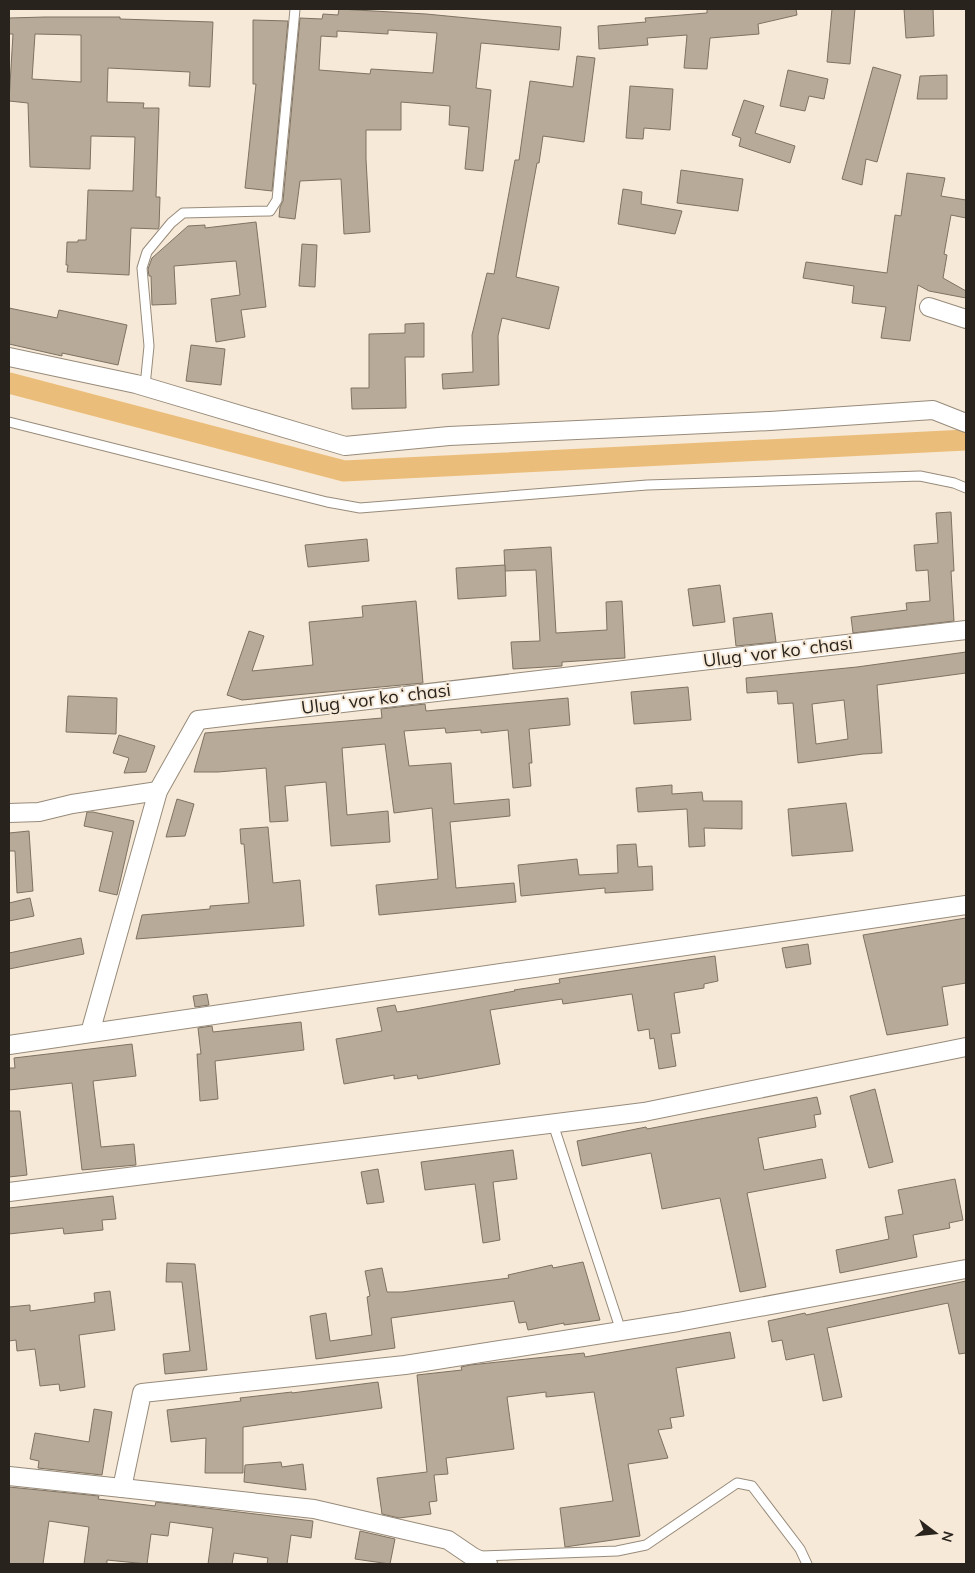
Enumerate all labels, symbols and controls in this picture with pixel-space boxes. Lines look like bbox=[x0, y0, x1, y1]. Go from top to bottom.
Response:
street label: Ulugʻvor koʻchasi bbox=[702, 631, 854, 672]
street label: Ulugʻvor koʻchasi bbox=[300, 678, 452, 719]
north arrow bbox=[910, 1508, 960, 1558]
text: N bbox=[937, 1529, 958, 1544]

